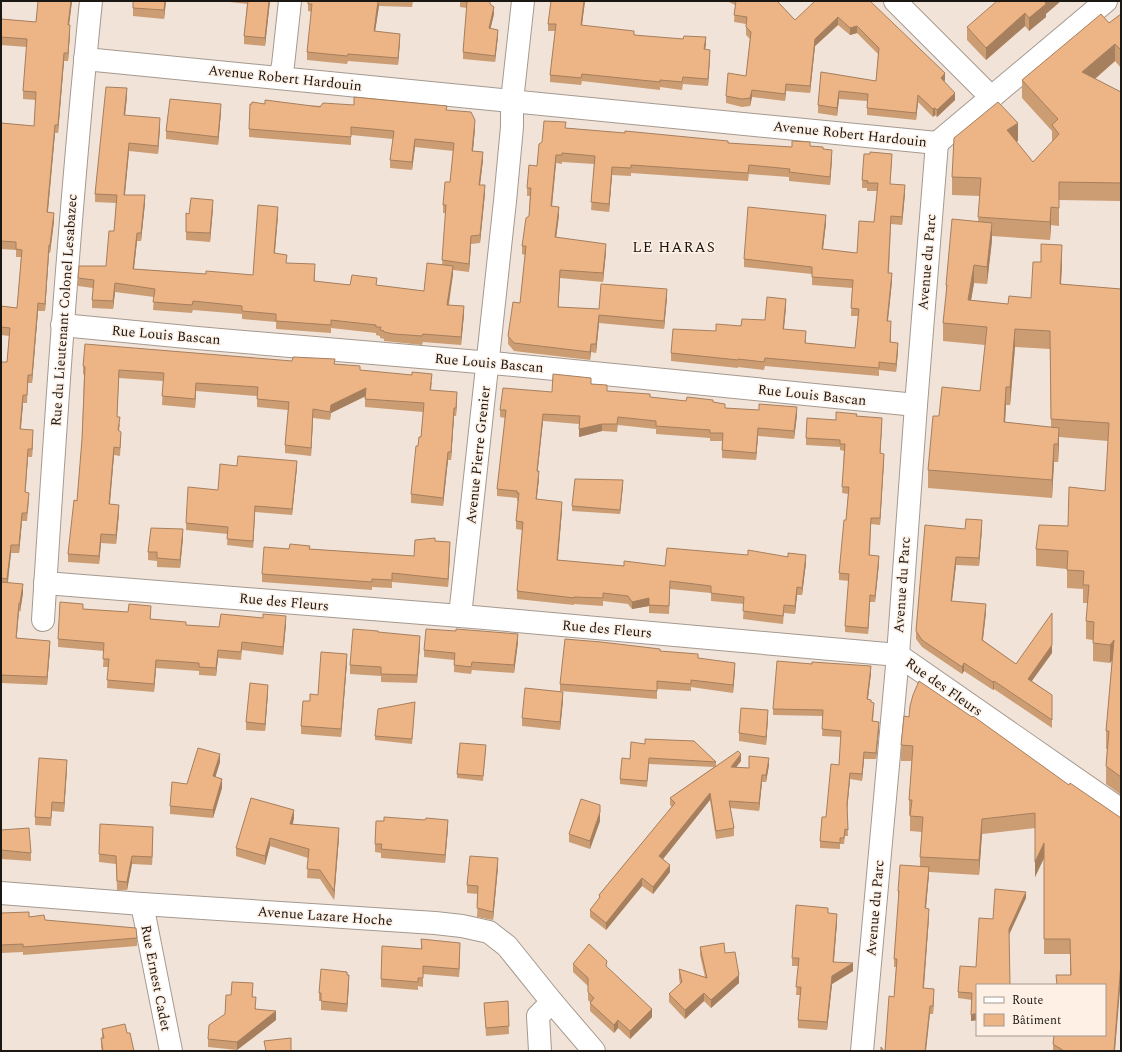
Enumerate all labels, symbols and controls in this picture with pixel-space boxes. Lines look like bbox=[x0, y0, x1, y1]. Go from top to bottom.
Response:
street label: Avenue Robert Hardouin bbox=[207, 59, 363, 97]
street label: Avenue Robert Hardouin bbox=[772, 115, 928, 153]
street label: Rue du Lieutenant Colonel Lesabazec bbox=[45, 193, 83, 427]
street label: Avenue du Parc bbox=[912, 213, 942, 311]
district label: LE HARAS bbox=[632, 236, 716, 259]
street label: Rue Louis Bascan bbox=[111, 320, 221, 350]
street label: Rue Louis Bascan bbox=[434, 348, 544, 378]
street label: Rue Louis Bascan bbox=[757, 379, 867, 411]
street label: Avenue Pierre Grenier bbox=[460, 384, 496, 525]
street label: Avenue du Parc bbox=[888, 536, 916, 634]
street label: Rue des Fleurs bbox=[238, 588, 330, 616]
street label: Rue des Fleurs bbox=[561, 615, 653, 643]
street label: Rue des Fleurs bbox=[901, 653, 987, 721]
street label: Avenue du Parc bbox=[860, 859, 890, 957]
street label: Avenue Lazare Hoche bbox=[257, 901, 393, 931]
street label: Rue Ernest Cadet bbox=[135, 923, 177, 1033]
legend bbox=[976, 984, 1106, 1036]
text: Route bbox=[1012, 991, 1043, 1010]
text: Bâtiment bbox=[1012, 1011, 1061, 1030]

